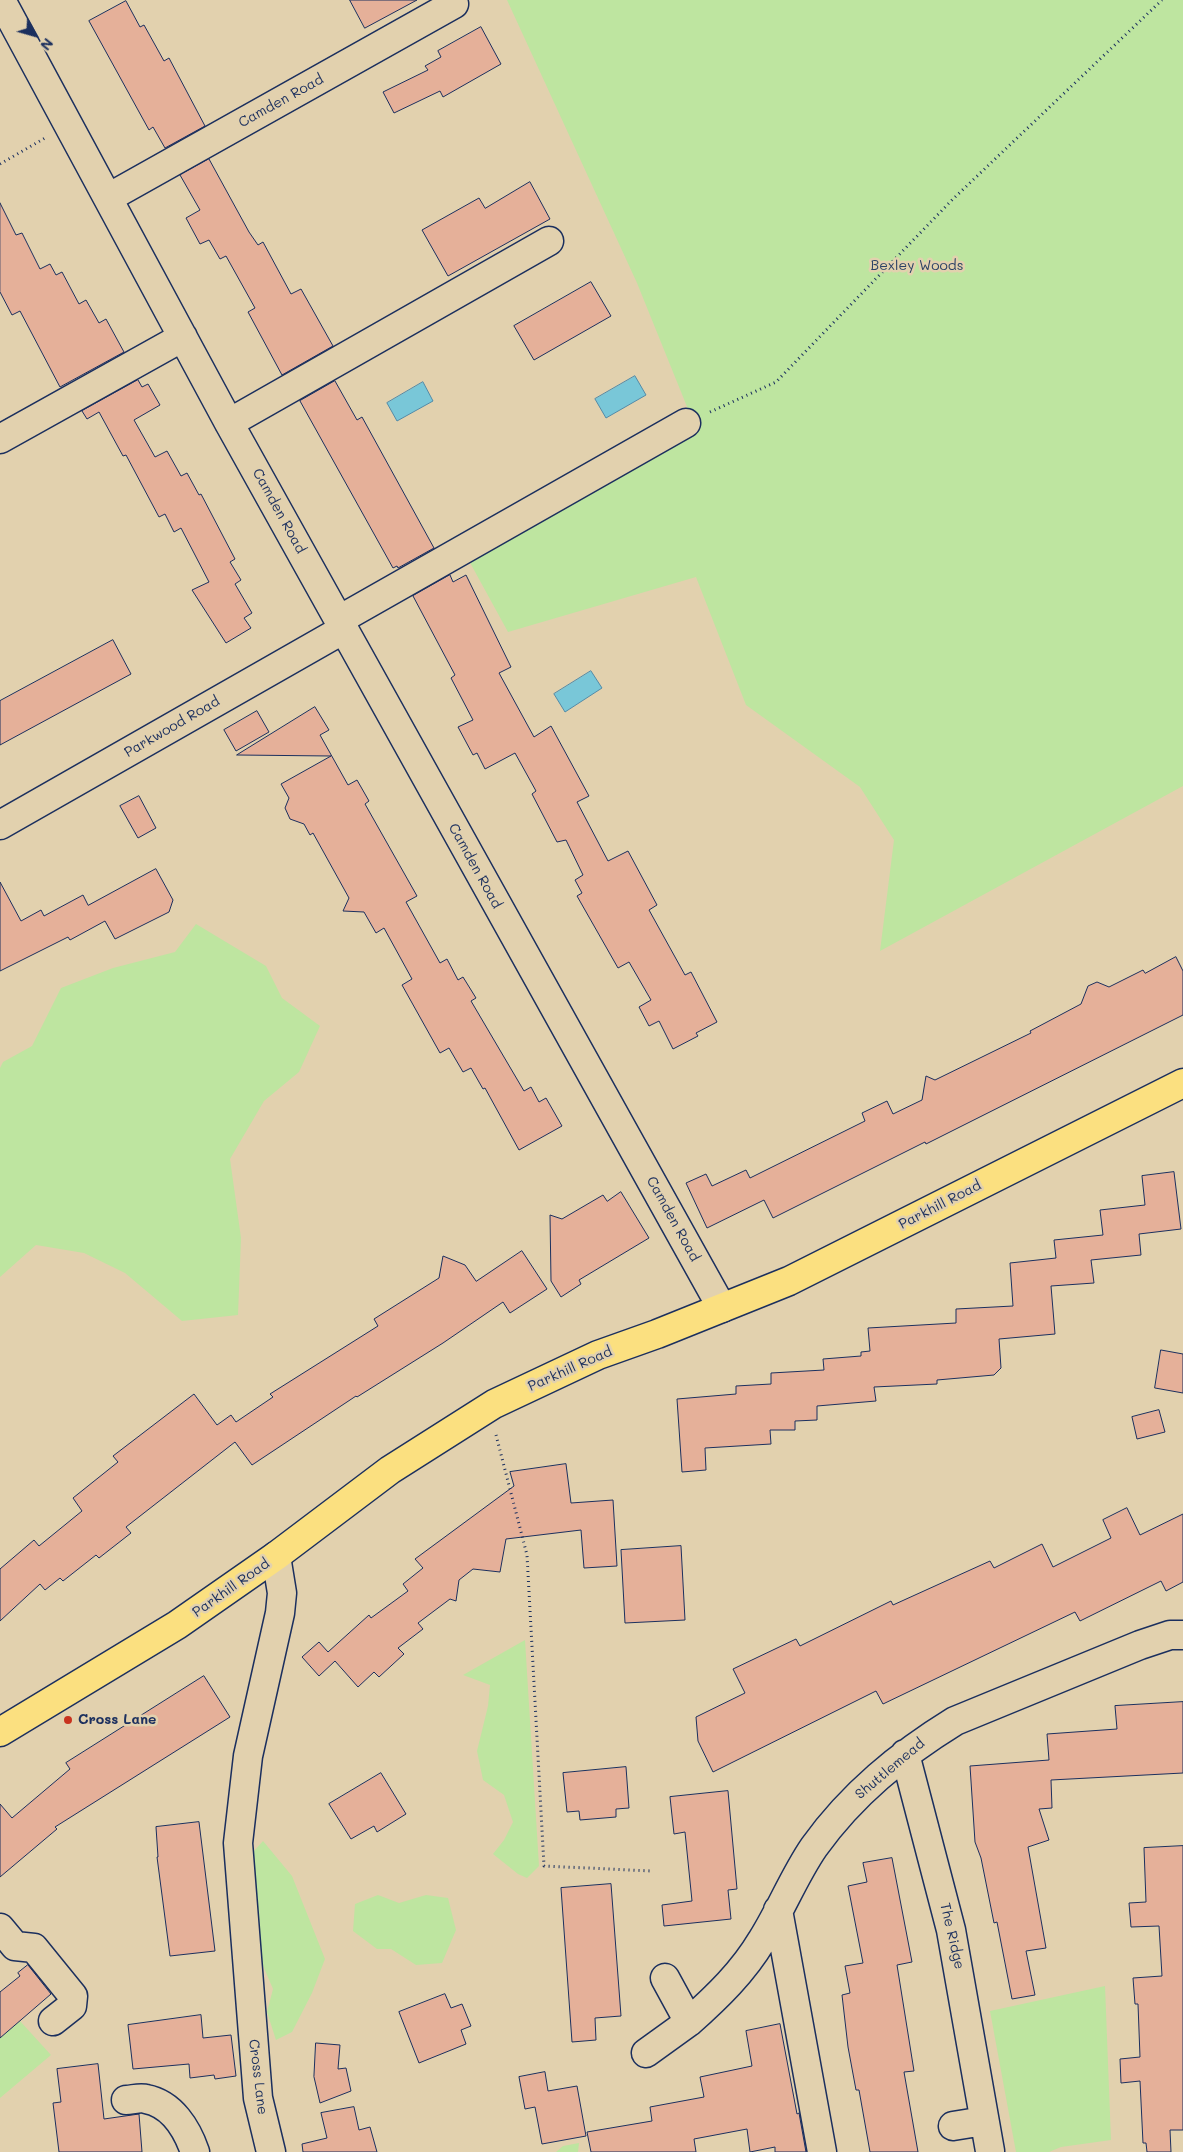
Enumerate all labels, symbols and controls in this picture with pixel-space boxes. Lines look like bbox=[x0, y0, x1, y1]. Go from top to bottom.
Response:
north arrow bbox=[10, 10, 60, 60]
text: N bbox=[36, 34, 58, 55]
street label: Camden Road bbox=[236, 71, 326, 131]
park label: Bexley Woods bbox=[870, 258, 964, 274]
street label: Camden Road bbox=[249, 466, 309, 556]
street label: Parkwood Road bbox=[121, 693, 223, 761]
street label: Camden Road bbox=[445, 821, 505, 911]
street label: Camden Road bbox=[643, 1174, 703, 1264]
street label: Parkhill Road bbox=[896, 1177, 984, 1233]
street label: Parkhill Road bbox=[525, 1343, 615, 1395]
street label: Parkhill Road bbox=[189, 1555, 273, 1621]
place label: Cross Lane bbox=[78, 1712, 156, 1728]
marker: Cross Lane bbox=[62, 1714, 74, 1726]
street label: Shuttlemead bbox=[852, 1735, 928, 1803]
street label: The Ridge bbox=[936, 1901, 968, 1971]
street label: Cross Lane bbox=[245, 2038, 271, 2116]

